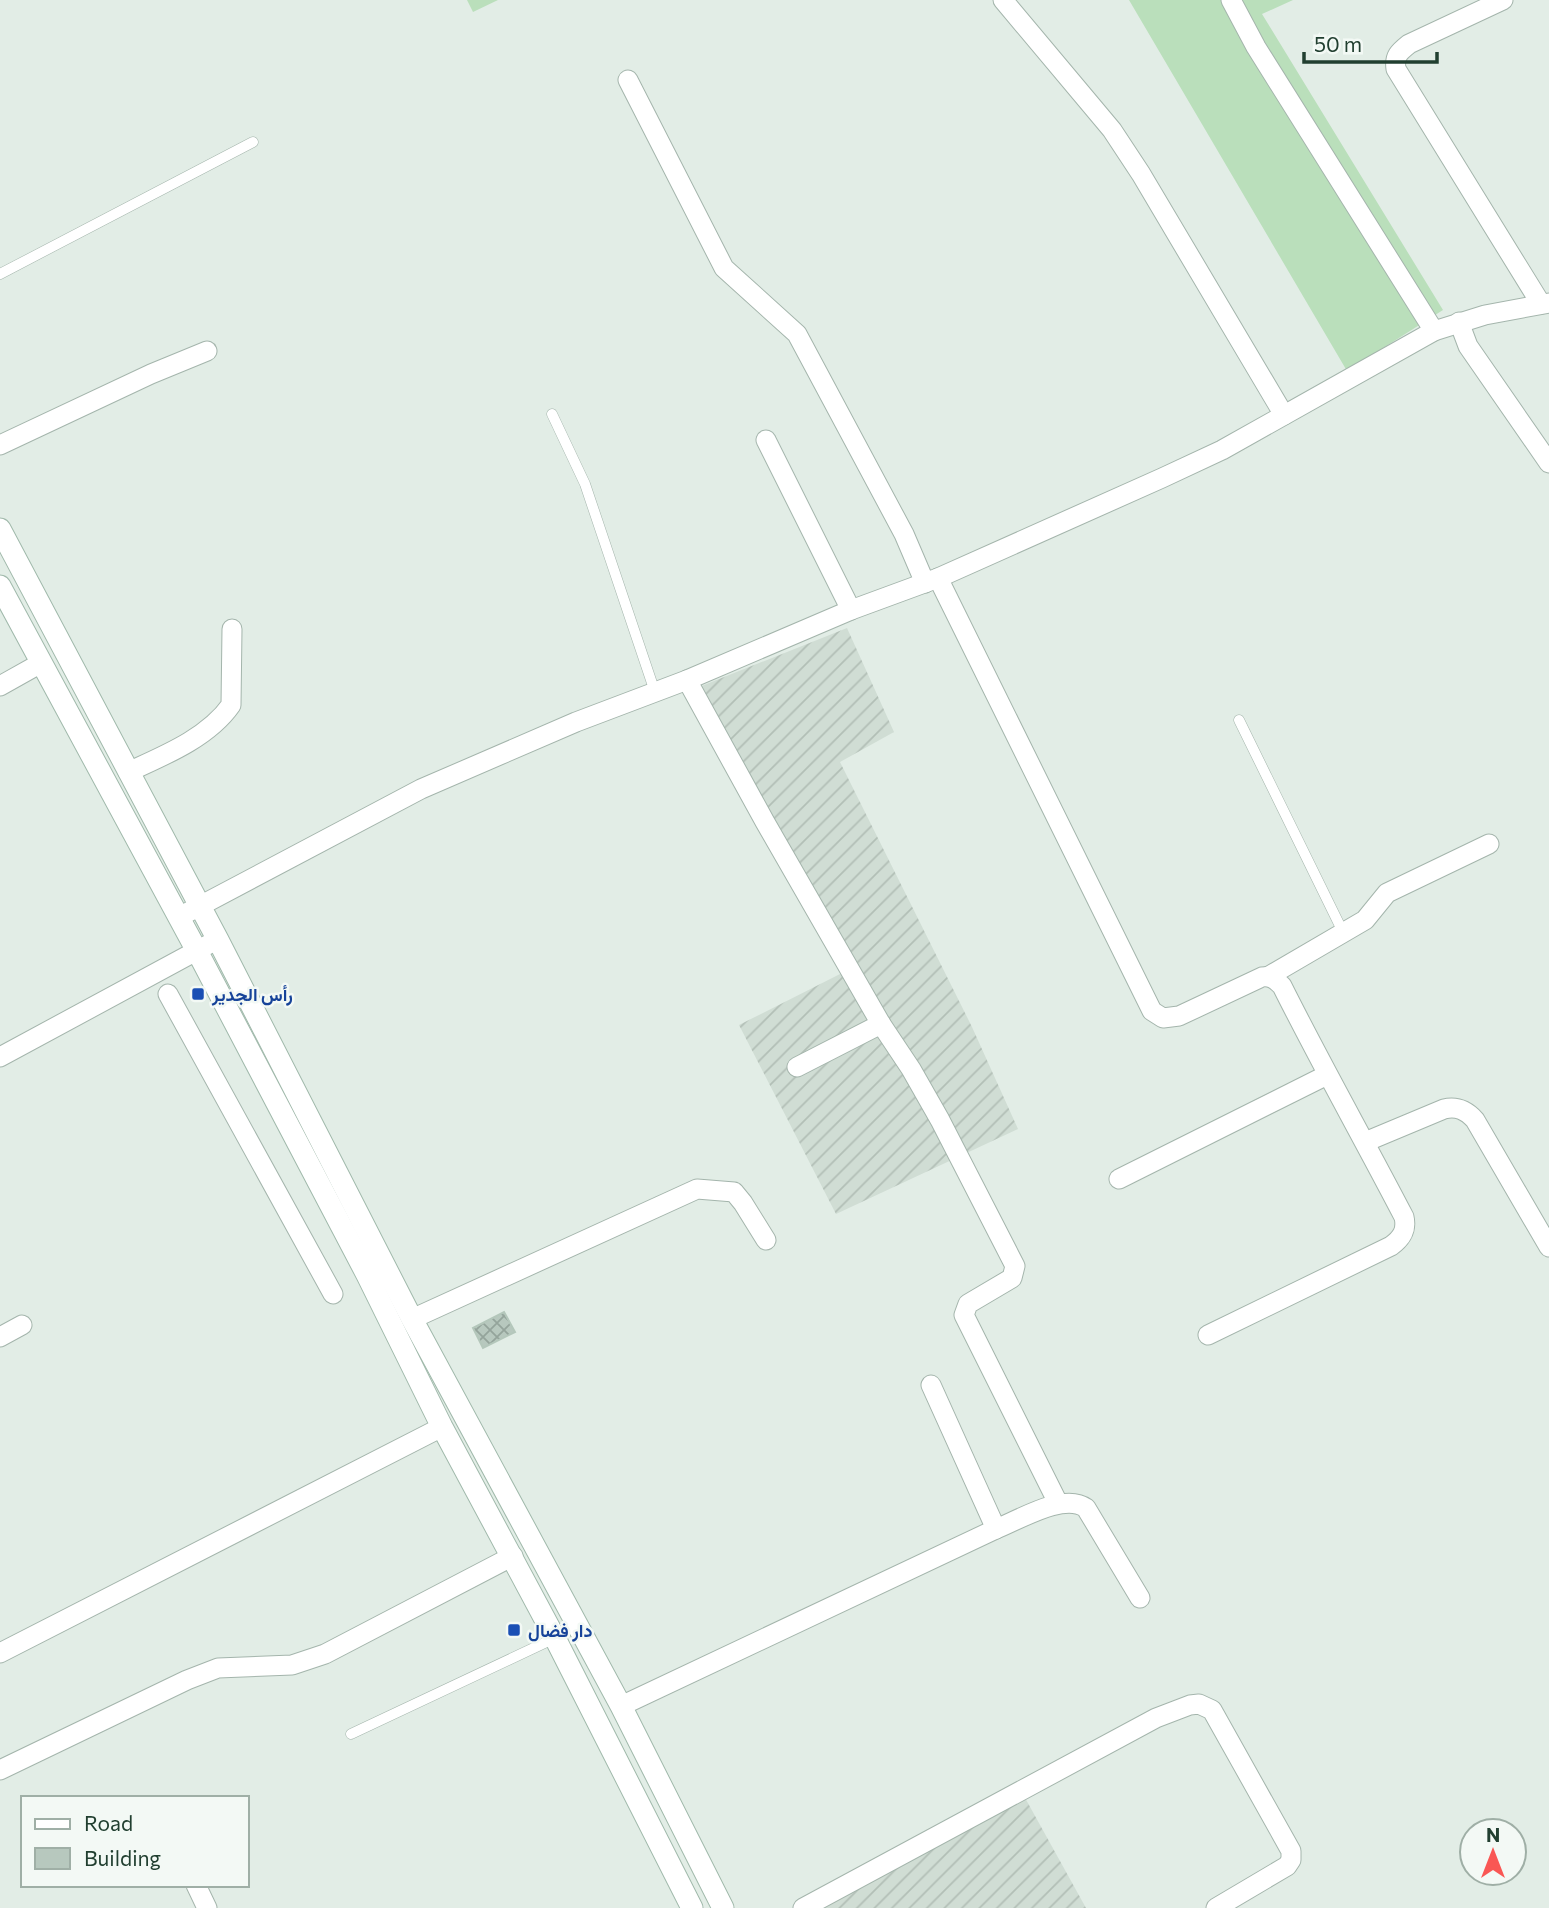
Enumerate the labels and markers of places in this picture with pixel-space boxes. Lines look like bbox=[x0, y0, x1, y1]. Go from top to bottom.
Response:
place label: رأس الجدير bbox=[211, 983, 293, 1006]
marker: رأس الجدير bbox=[190, 986, 206, 1002]
place label: دار فضال bbox=[528, 1619, 592, 1642]
marker: دار فضال bbox=[506, 1622, 522, 1638]

